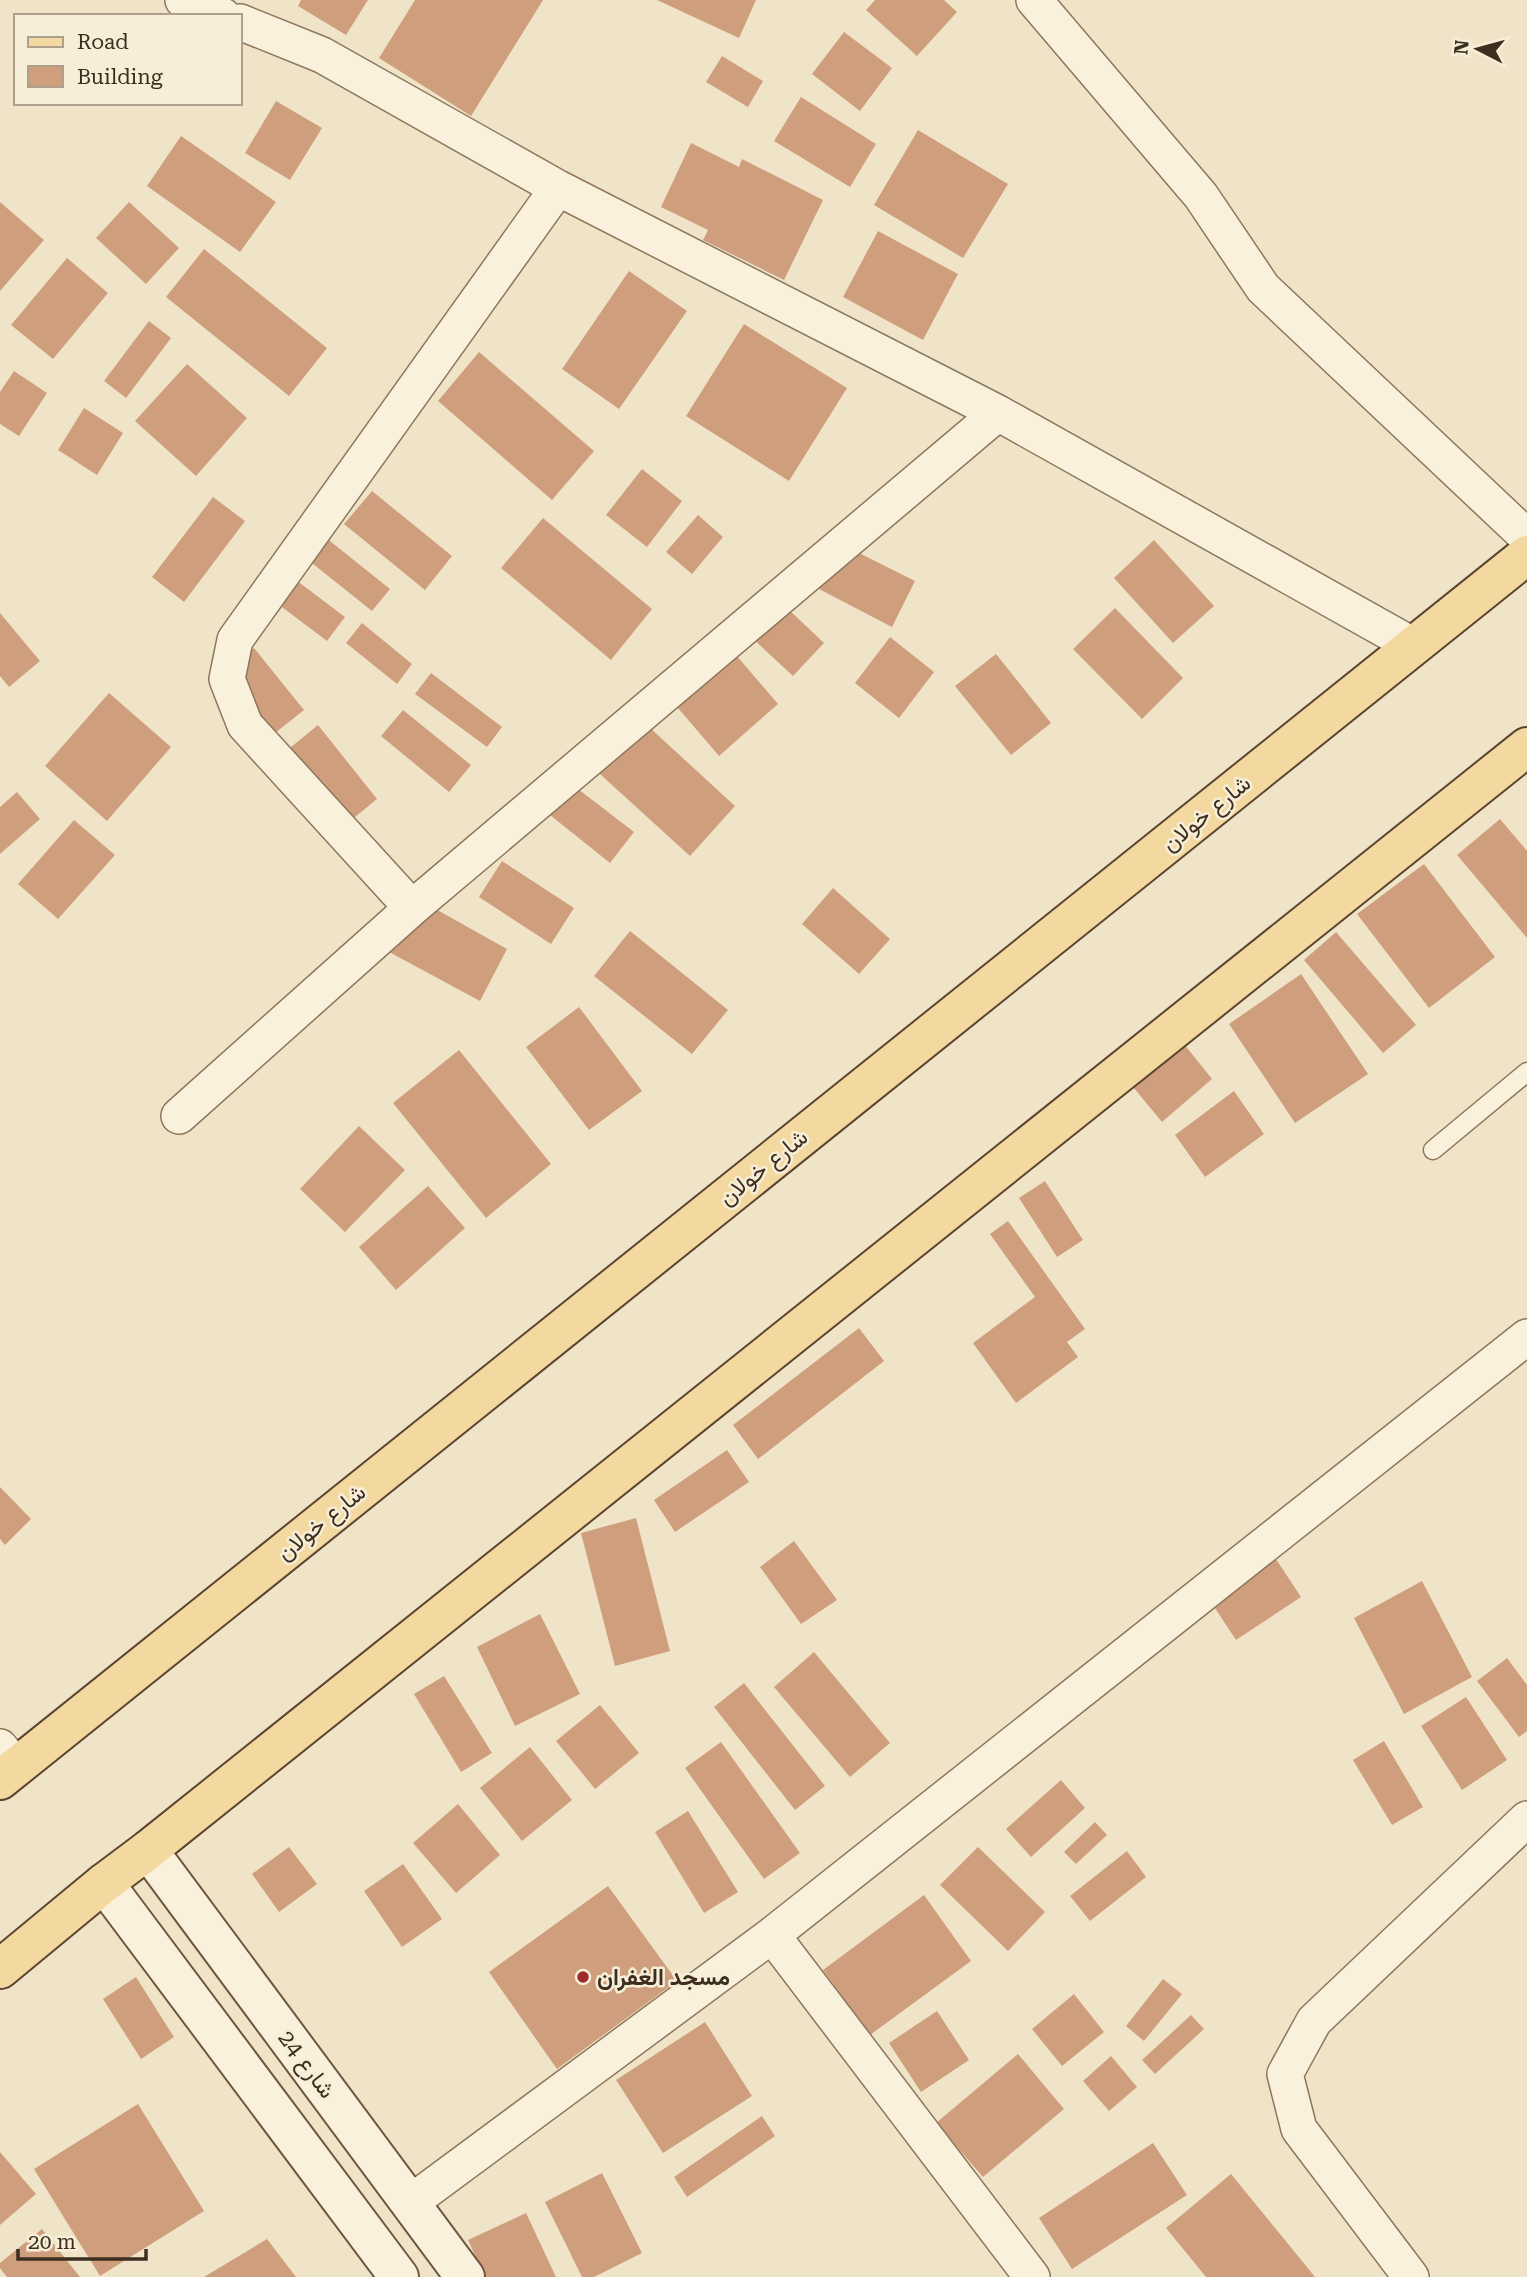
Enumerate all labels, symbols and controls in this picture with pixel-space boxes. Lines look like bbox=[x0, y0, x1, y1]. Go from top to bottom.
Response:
legend bbox=[14, 14, 242, 105]
north arrow bbox=[1443, 14, 1513, 84]
text: Road bbox=[77, 30, 129, 54]
text: N bbox=[1449, 38, 1474, 56]
text: Building bbox=[77, 65, 163, 89]
street label: شارع خولان bbox=[1156, 769, 1257, 859]
street label: شارع خولان bbox=[713, 1123, 814, 1213]
street label: شارع خولان bbox=[271, 1478, 372, 1568]
place label: مسجد الغفران bbox=[597, 1964, 730, 1992]
marker: مسجد الغفران bbox=[575, 1969, 591, 1985]
street label: شارع 24 bbox=[271, 2025, 341, 2105]
scale bar bbox=[18, 2218, 145, 2262]
text: 20 m bbox=[28, 2230, 76, 2254]

